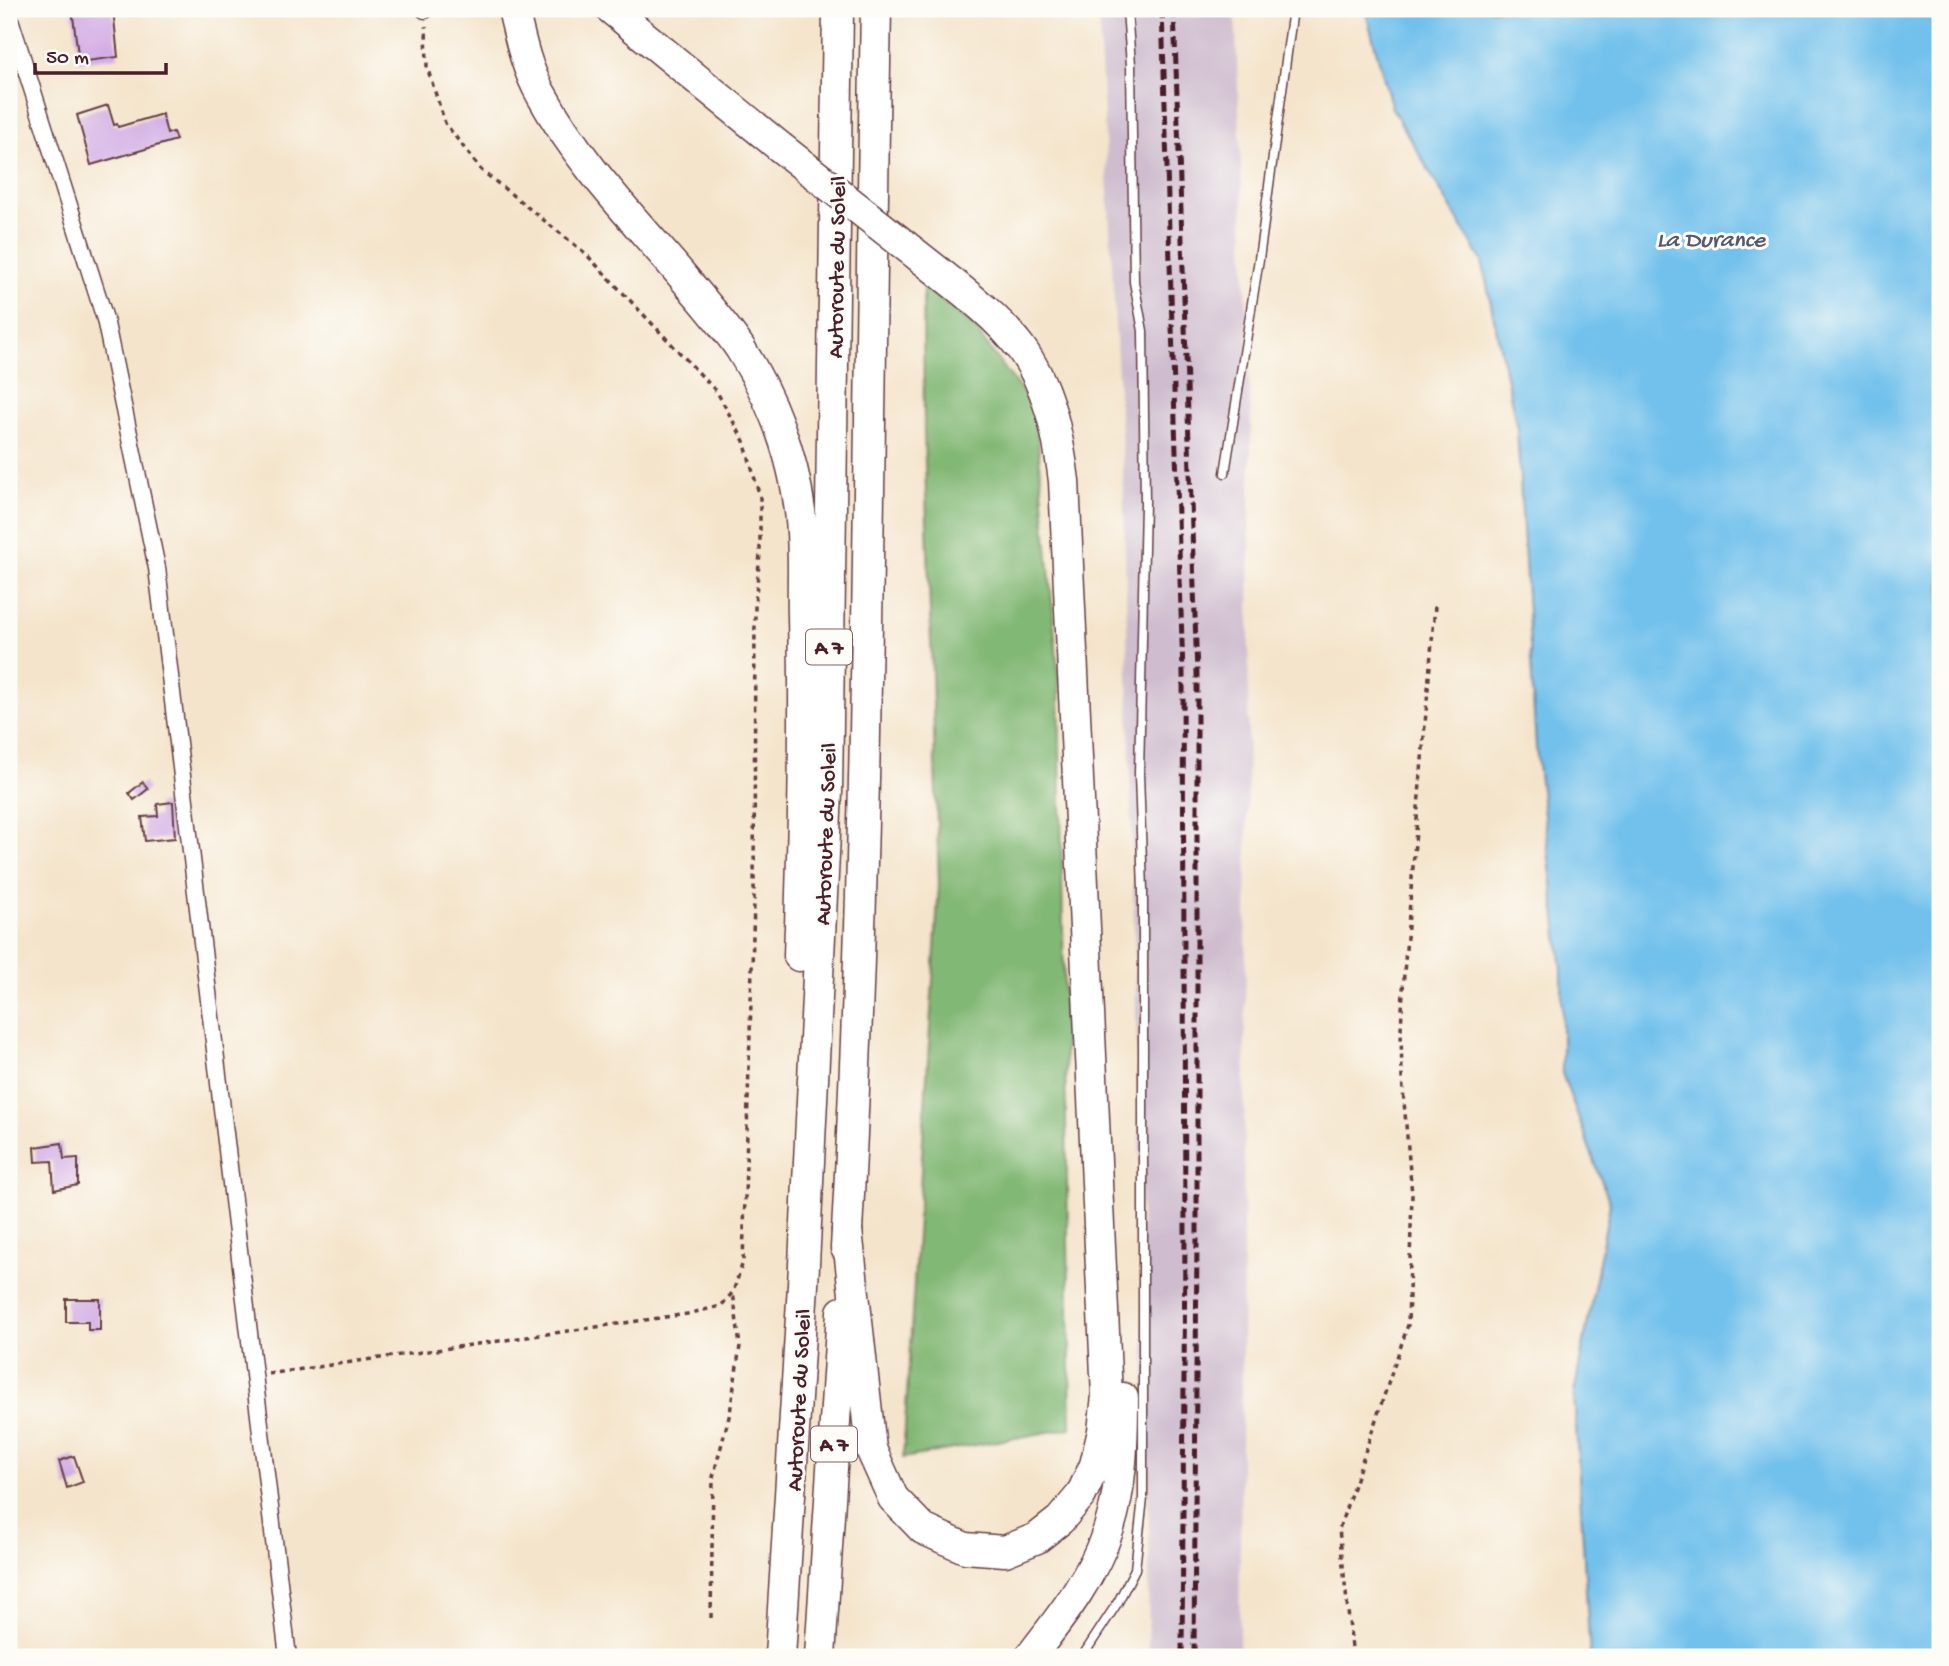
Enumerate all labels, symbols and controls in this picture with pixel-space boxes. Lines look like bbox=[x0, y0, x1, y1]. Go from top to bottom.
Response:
scale bar bbox=[35, 32, 166, 76]
text: 50 m bbox=[46, 47, 89, 72]
street label: Autoroute du Soleil bbox=[823, 176, 854, 359]
water label: La Durance bbox=[1657, 227, 1767, 256]
road number: A 7 bbox=[806, 630, 852, 664]
street label: Autoroute du Soleil bbox=[811, 742, 844, 926]
street label: Autoroute du Soleil bbox=[782, 1308, 819, 1492]
road number: A 7 bbox=[811, 1426, 857, 1462]

